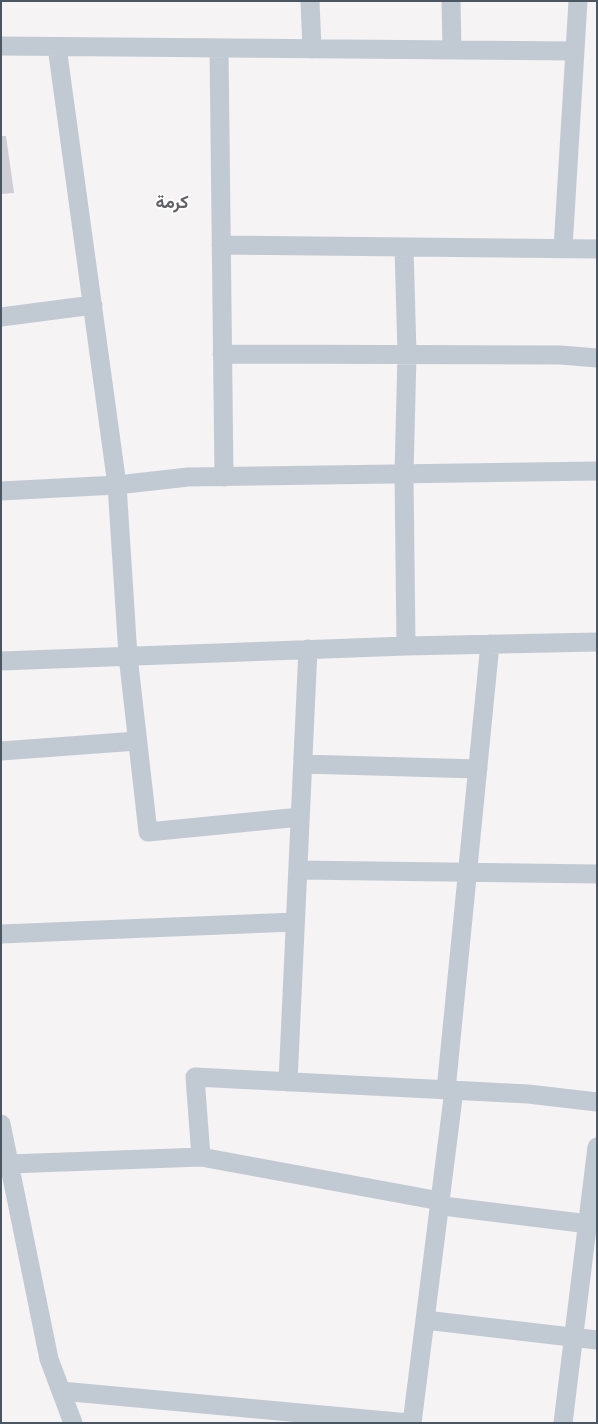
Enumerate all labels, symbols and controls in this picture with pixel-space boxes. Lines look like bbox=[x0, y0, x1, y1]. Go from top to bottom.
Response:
district label: كرمة bbox=[155, 192, 189, 214]

